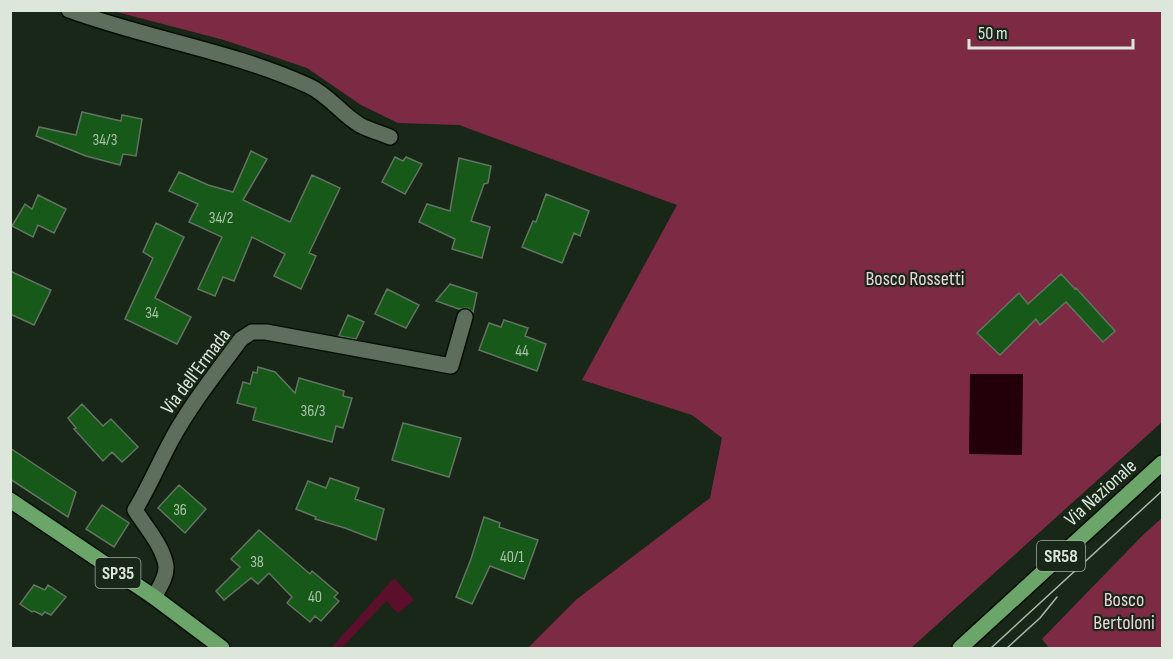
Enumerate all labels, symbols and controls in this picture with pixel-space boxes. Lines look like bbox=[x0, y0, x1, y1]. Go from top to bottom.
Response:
scale bar bbox=[969, 12, 1132, 50]
text: 50 m bbox=[978, 23, 1008, 44]
house number: 34/3 bbox=[93, 131, 117, 150]
house number: 34/2 bbox=[209, 209, 233, 228]
park label: Bosco Rossetti bbox=[865, 267, 965, 291]
house number: 34 bbox=[145, 304, 159, 323]
street label: Via dell'Ermada bbox=[156, 324, 236, 419]
house number: 44 bbox=[515, 342, 529, 361]
house number: 36/3 bbox=[300, 402, 326, 421]
street label: Via Nazionale bbox=[1060, 454, 1142, 531]
house number: 36 bbox=[173, 501, 187, 520]
road number: SR58 bbox=[1037, 541, 1085, 571]
house number: 40/1 bbox=[500, 548, 524, 567]
house number: 38 bbox=[250, 553, 264, 572]
road number: SP35 bbox=[96, 558, 140, 588]
house number: 40 bbox=[308, 588, 322, 607]
park label: Bosco Bertoloni bbox=[1093, 588, 1155, 635]

